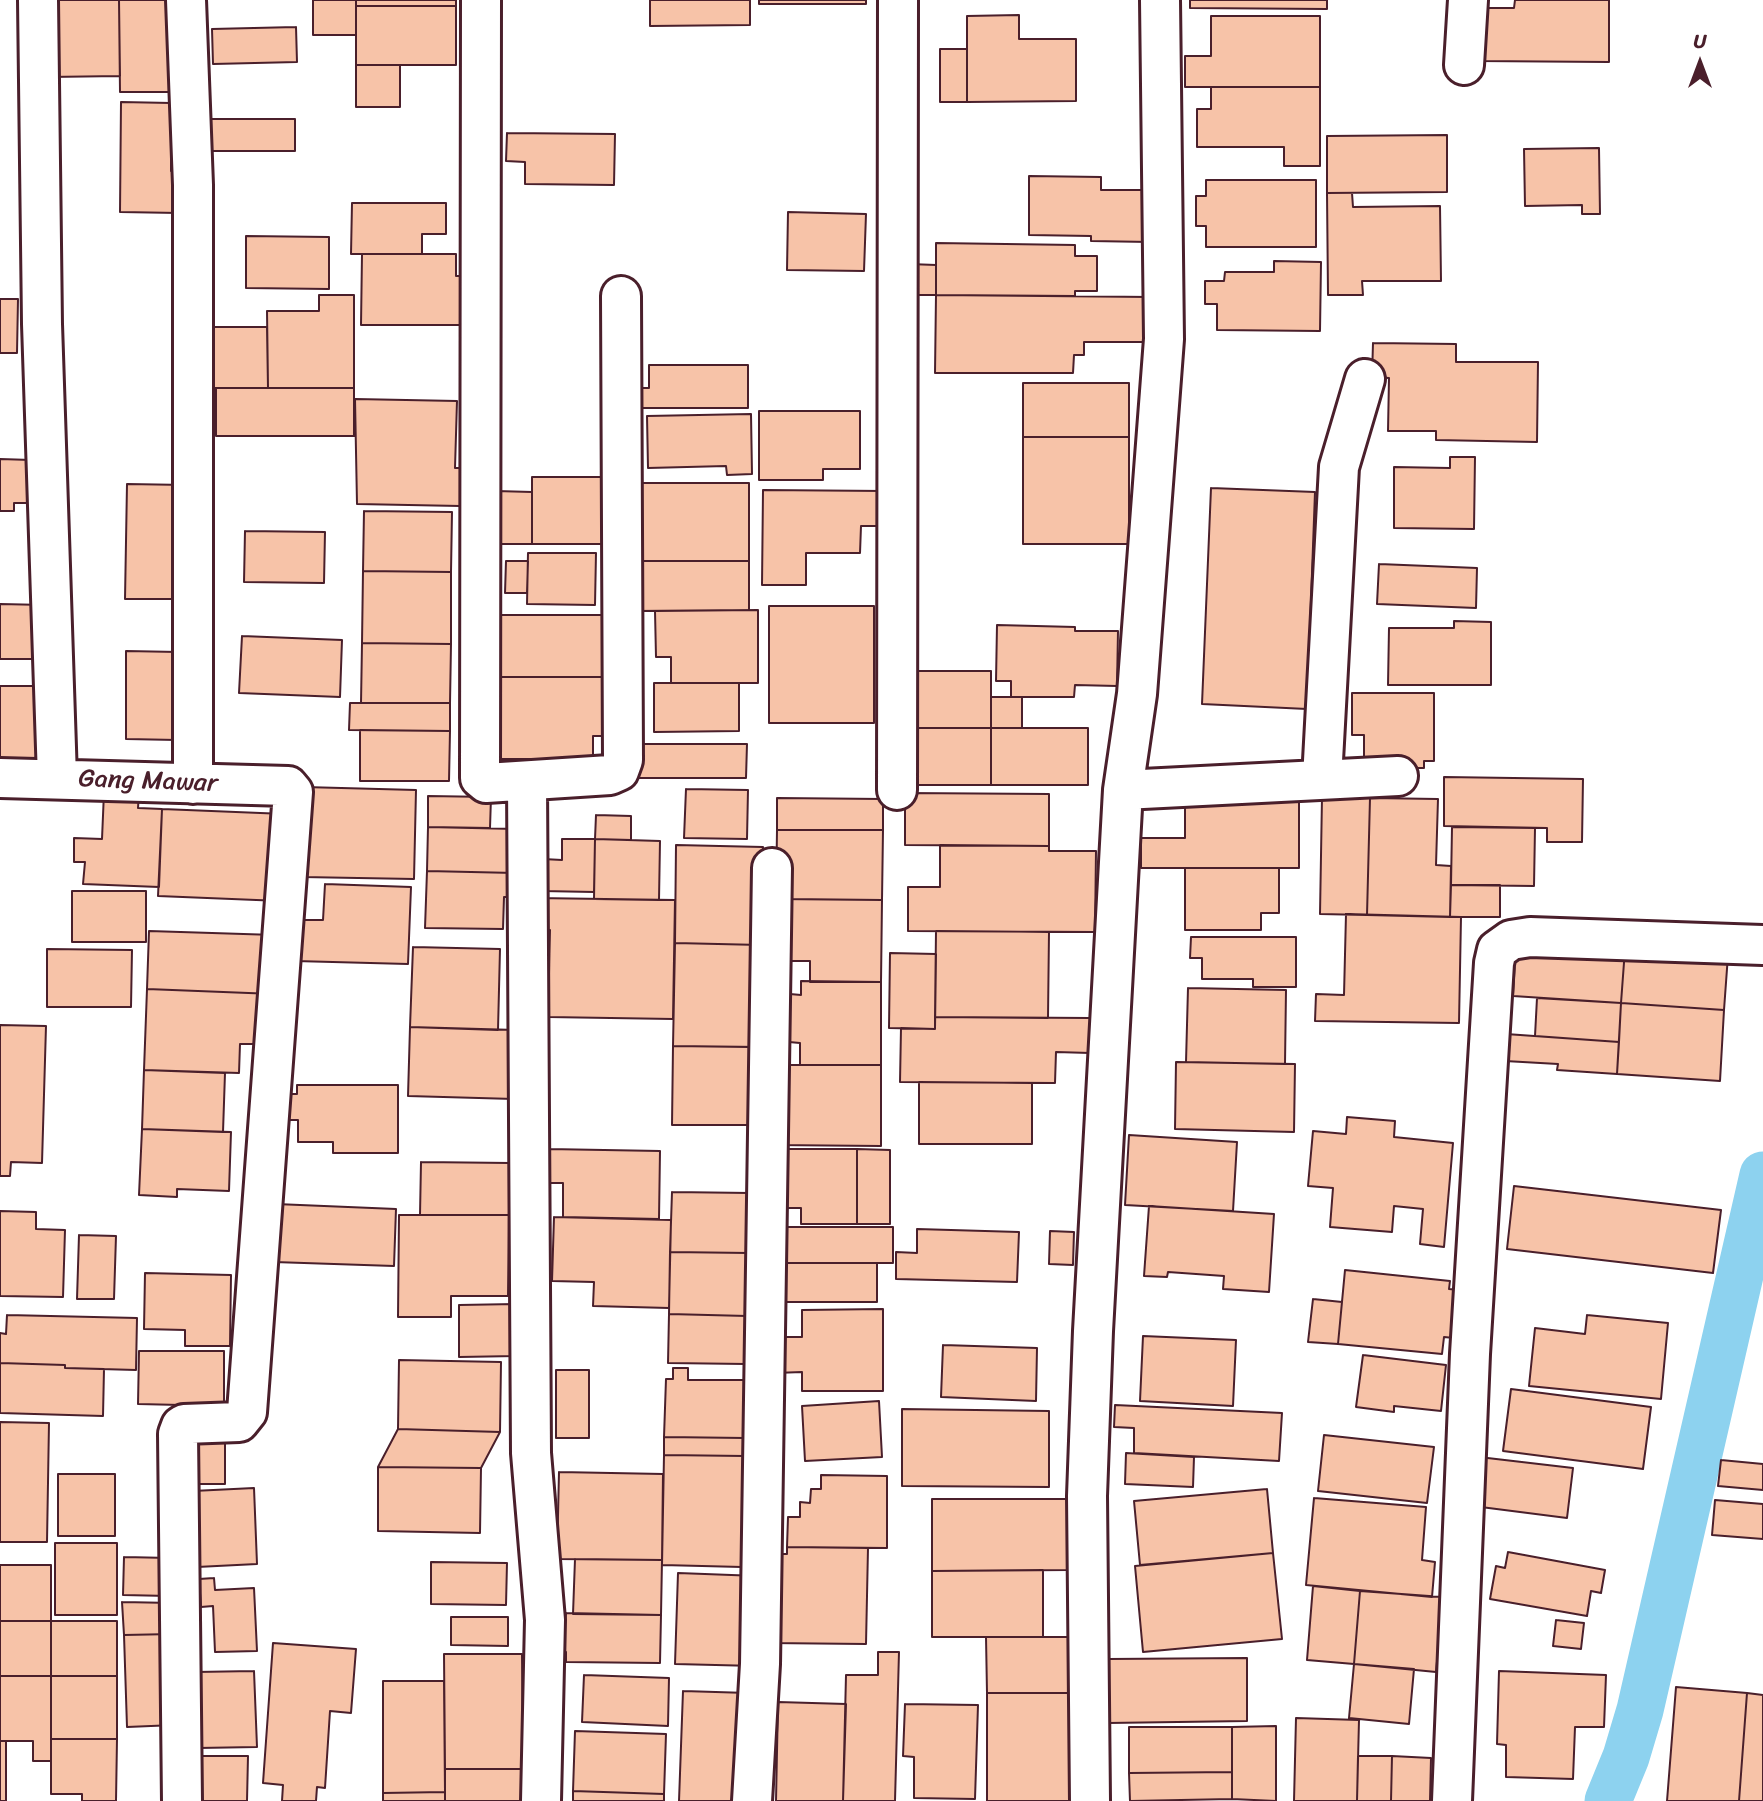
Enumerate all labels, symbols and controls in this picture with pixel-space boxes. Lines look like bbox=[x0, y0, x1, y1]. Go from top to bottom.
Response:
text: U bbox=[1694, 25, 1706, 58]
north arrow bbox=[1665, 28, 1735, 98]
street label: Gang Mawar bbox=[78, 764, 218, 800]

